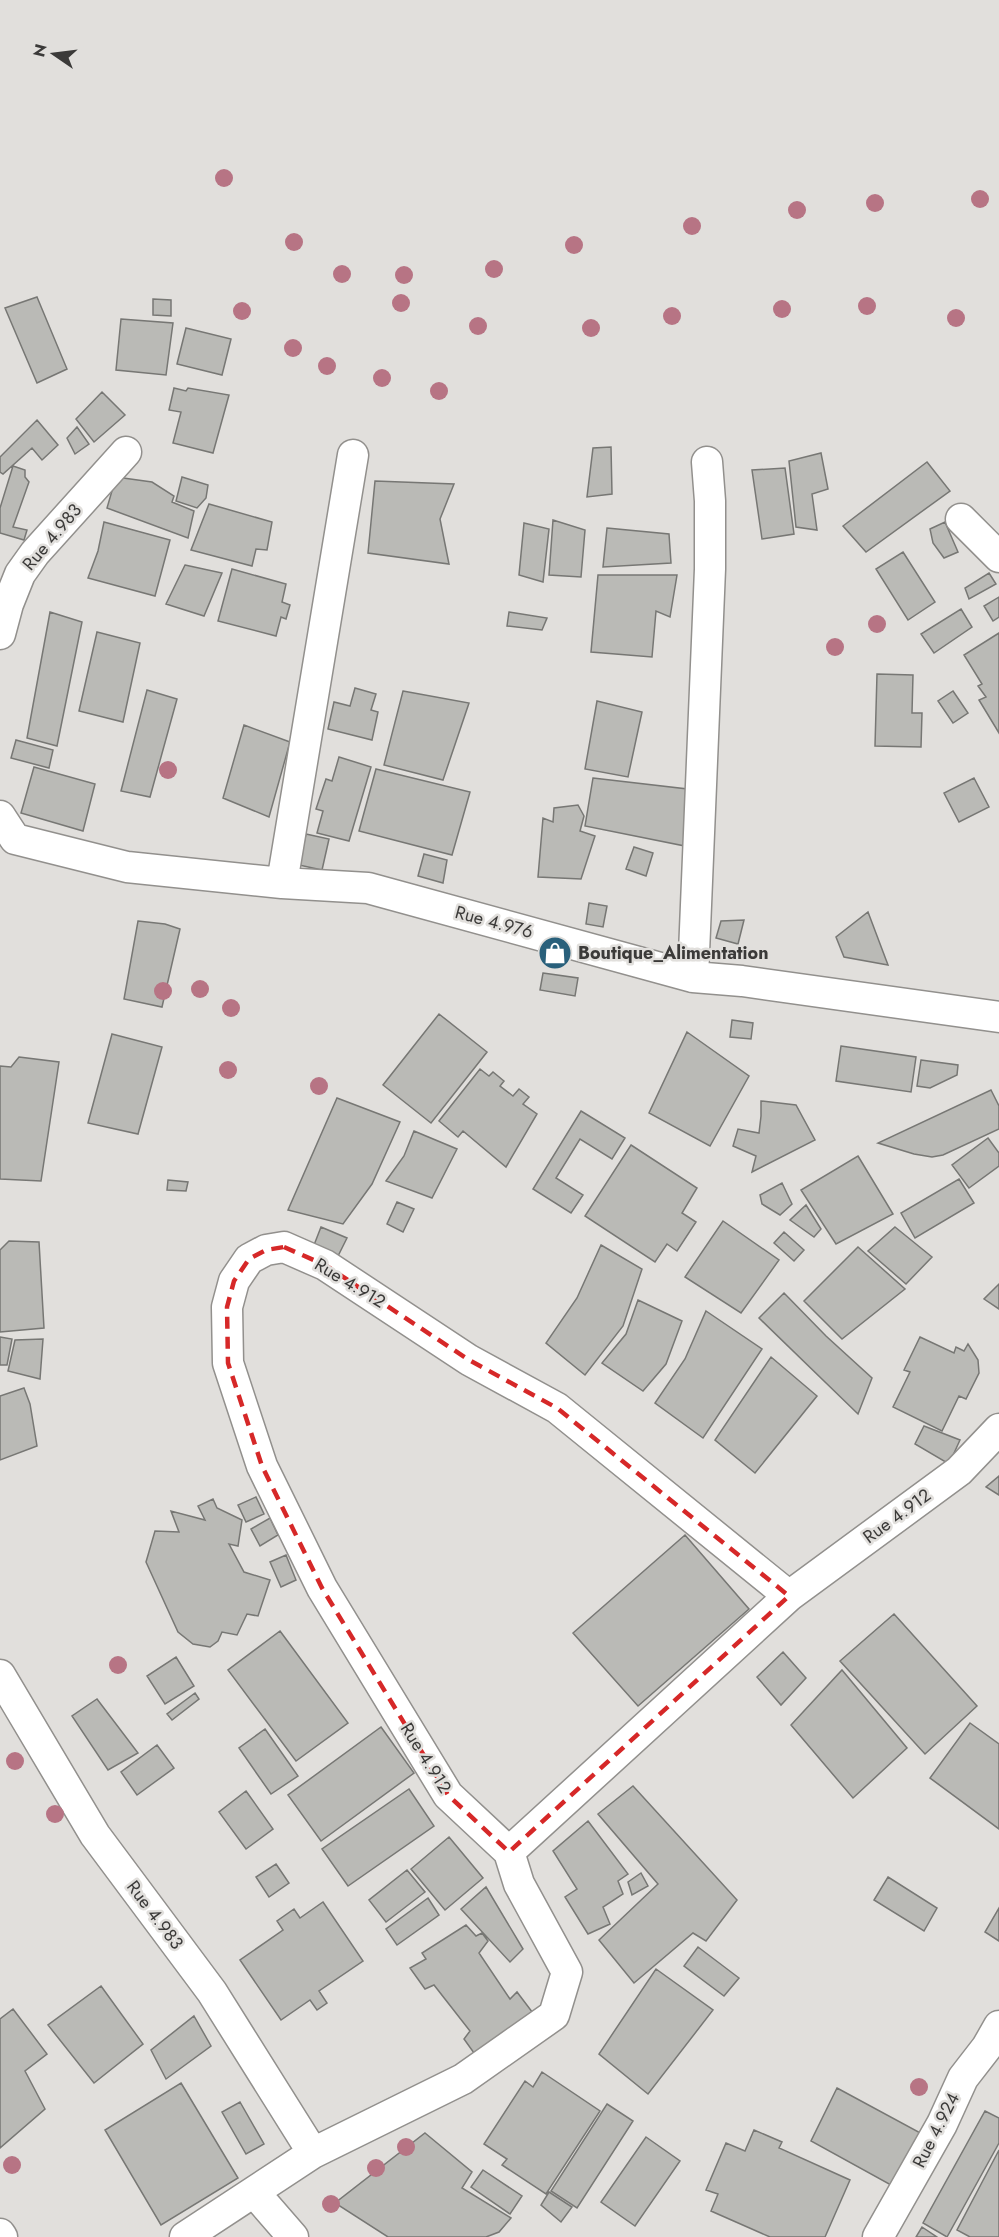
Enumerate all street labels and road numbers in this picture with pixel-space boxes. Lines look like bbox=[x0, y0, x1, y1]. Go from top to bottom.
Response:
street label: Rue 4.983 bbox=[16, 498, 88, 576]
street label: Rue 4.976 bbox=[452, 899, 536, 945]
street label: Rue 4.912 bbox=[310, 1252, 390, 1314]
street label: Rue 4.912 bbox=[857, 1482, 937, 1550]
street label: Rue 4.912 bbox=[394, 1718, 458, 1798]
street label: Rue 4.983 bbox=[121, 1875, 190, 1955]
street label: Rue 4.924 bbox=[906, 2088, 966, 2172]

